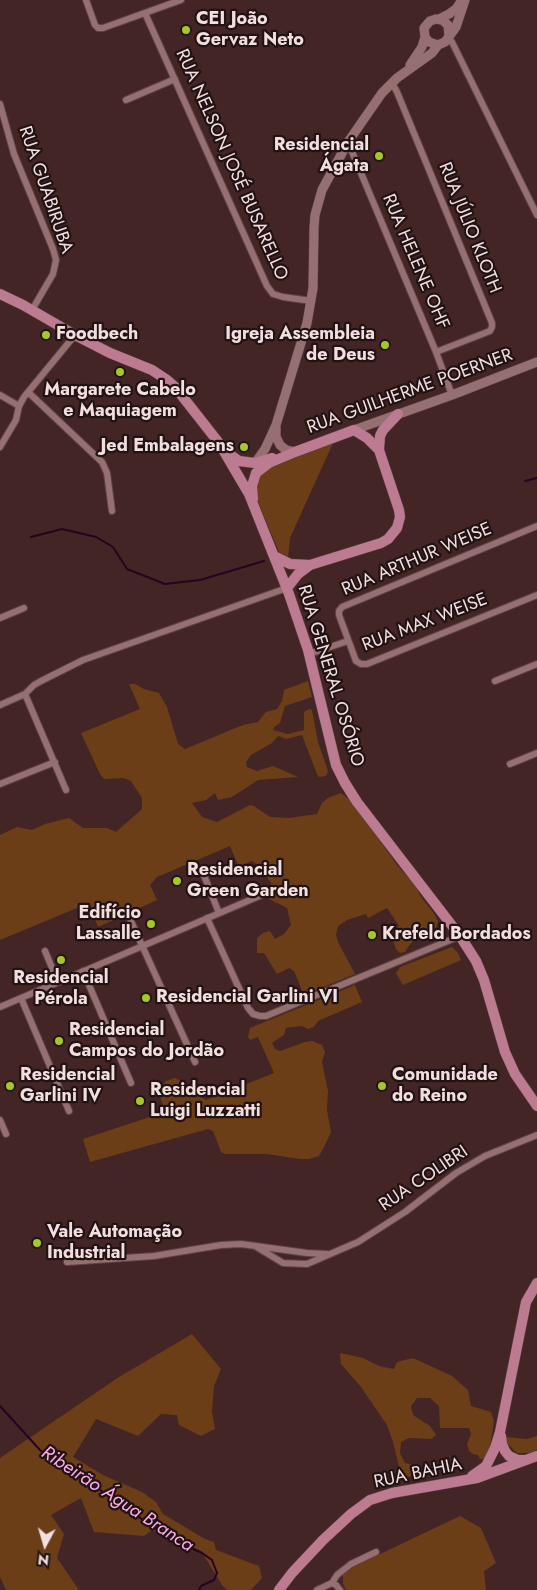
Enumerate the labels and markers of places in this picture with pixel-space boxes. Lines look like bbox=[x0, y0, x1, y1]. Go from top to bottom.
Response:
place label: CEI João Gervaz Neto bbox=[196, 9, 304, 52]
marker: CEI João Gervaz Neto bbox=[180, 24, 192, 36]
place label: Residencial Ágata bbox=[274, 135, 369, 178]
marker: Residencial Ágata bbox=[373, 150, 385, 162]
place label: Foodbech bbox=[56, 324, 138, 346]
place label: Igreja Assembleia de Deus bbox=[225, 324, 375, 366]
marker: Foodbech bbox=[40, 329, 52, 341]
marker: Igreja Assembleia de Deus bbox=[379, 339, 391, 351]
marker: Margarete Cabelo e Maquiagem bbox=[114, 366, 126, 378]
place label: Margarete Cabelo e Maquiagem bbox=[44, 380, 196, 422]
place label: Jed Embalagens bbox=[100, 436, 234, 458]
marker: Jed Embalagens bbox=[238, 441, 250, 453]
place label: Residencial Green Garden bbox=[187, 860, 309, 902]
marker: Residencial Green Garden bbox=[171, 875, 183, 887]
place label: Edifício Lassalle bbox=[76, 903, 141, 946]
marker: Edifício Lassalle bbox=[145, 918, 157, 930]
place label: Krefeld Bordados bbox=[382, 924, 531, 946]
marker: Krefeld Bordados bbox=[366, 929, 378, 941]
marker: Residencial Pérola bbox=[55, 954, 67, 966]
place label: Residencial Pérola bbox=[13, 968, 109, 1011]
place label: Residencial Garlini VI bbox=[156, 987, 338, 1009]
marker: Residencial Garlini VI bbox=[140, 992, 152, 1004]
place label: Residencial Campos do Jordão bbox=[69, 1020, 224, 1062]
marker: Residencial Campos do Jordão bbox=[53, 1035, 65, 1047]
place label: Residencial Garlini IV bbox=[20, 1065, 115, 1108]
place label: Comunidade do Reino bbox=[392, 1065, 498, 1108]
marker: Residencial Garlini IV bbox=[4, 1080, 16, 1092]
place label: Residencial Luigi Luzzatti bbox=[150, 1080, 261, 1122]
marker: Comunidade do Reino bbox=[376, 1080, 388, 1092]
marker: Residencial Luigi Luzzatti bbox=[134, 1095, 146, 1107]
place label: Vale Automação Industrial bbox=[47, 1222, 182, 1264]
marker: Vale Automação Industrial bbox=[31, 1237, 43, 1249]

